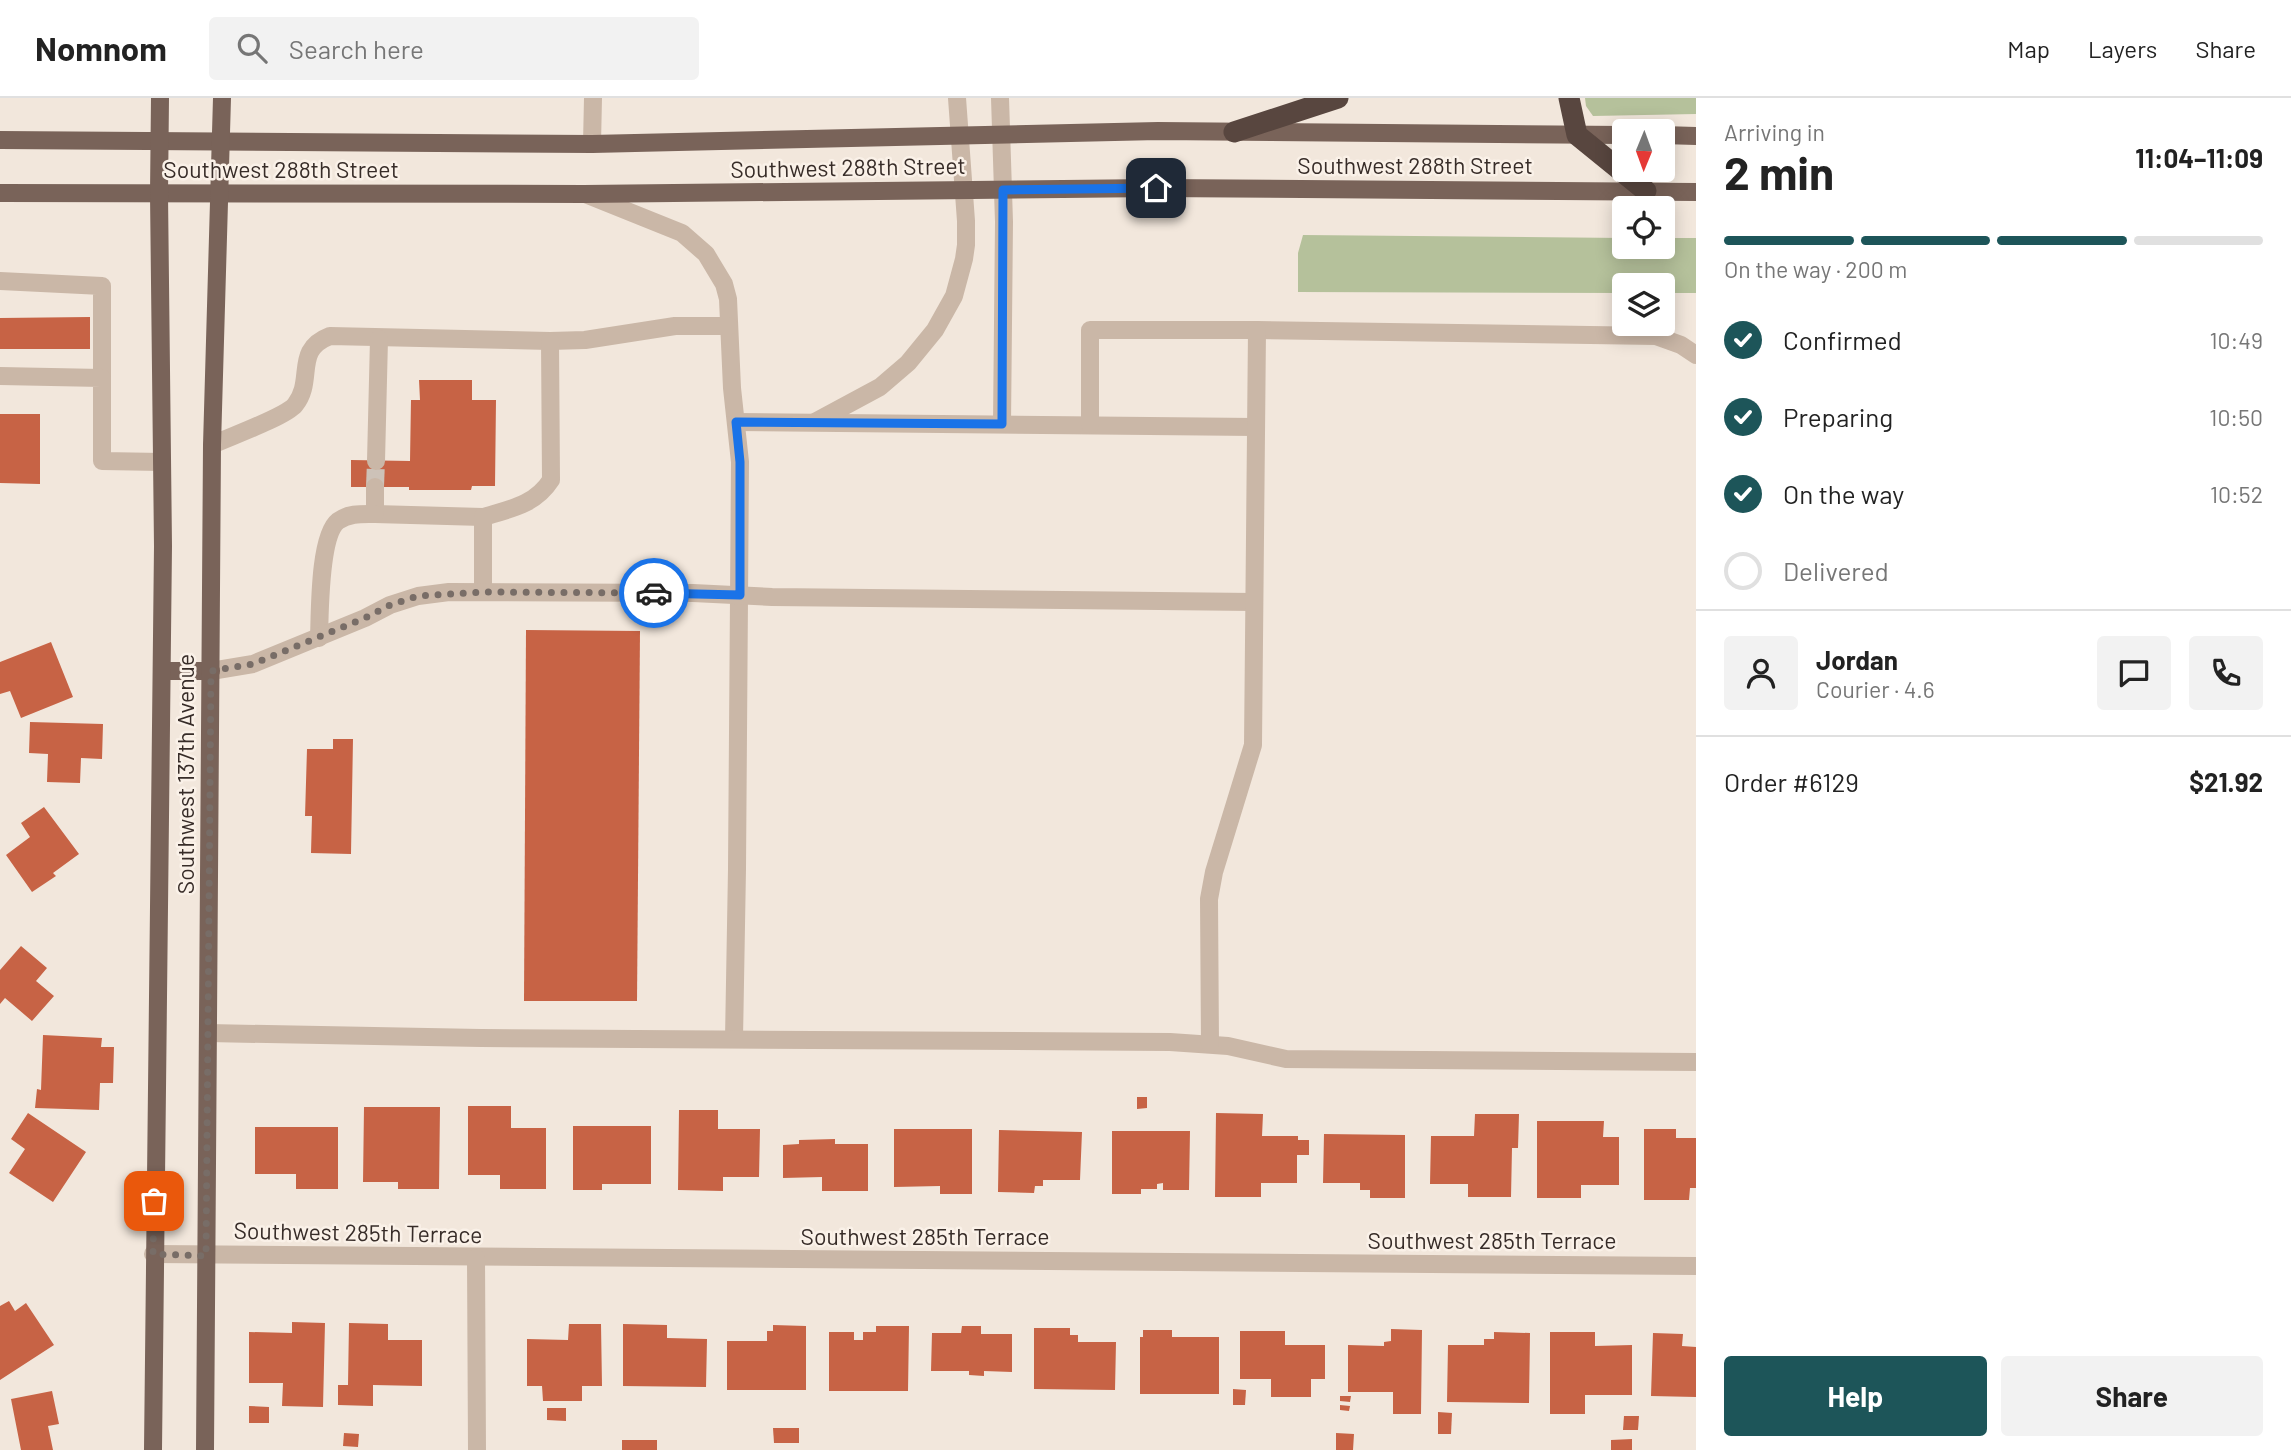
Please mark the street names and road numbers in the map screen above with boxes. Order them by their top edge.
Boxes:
street label: Southwest 288th Street [730,151,966,183]
street label: Southwest 288th Street [1297,151,1533,179]
street label: Southwest 288th Street [163,155,399,183]
street label: Southwest 137th Avenue [171,654,199,894]
street label: Southwest 285th Terrace [233,1216,483,1248]
street label: Southwest 285th Terrace [801,1222,1049,1250]
street label: Southwest 285th Terrace [1368,1226,1616,1254]

